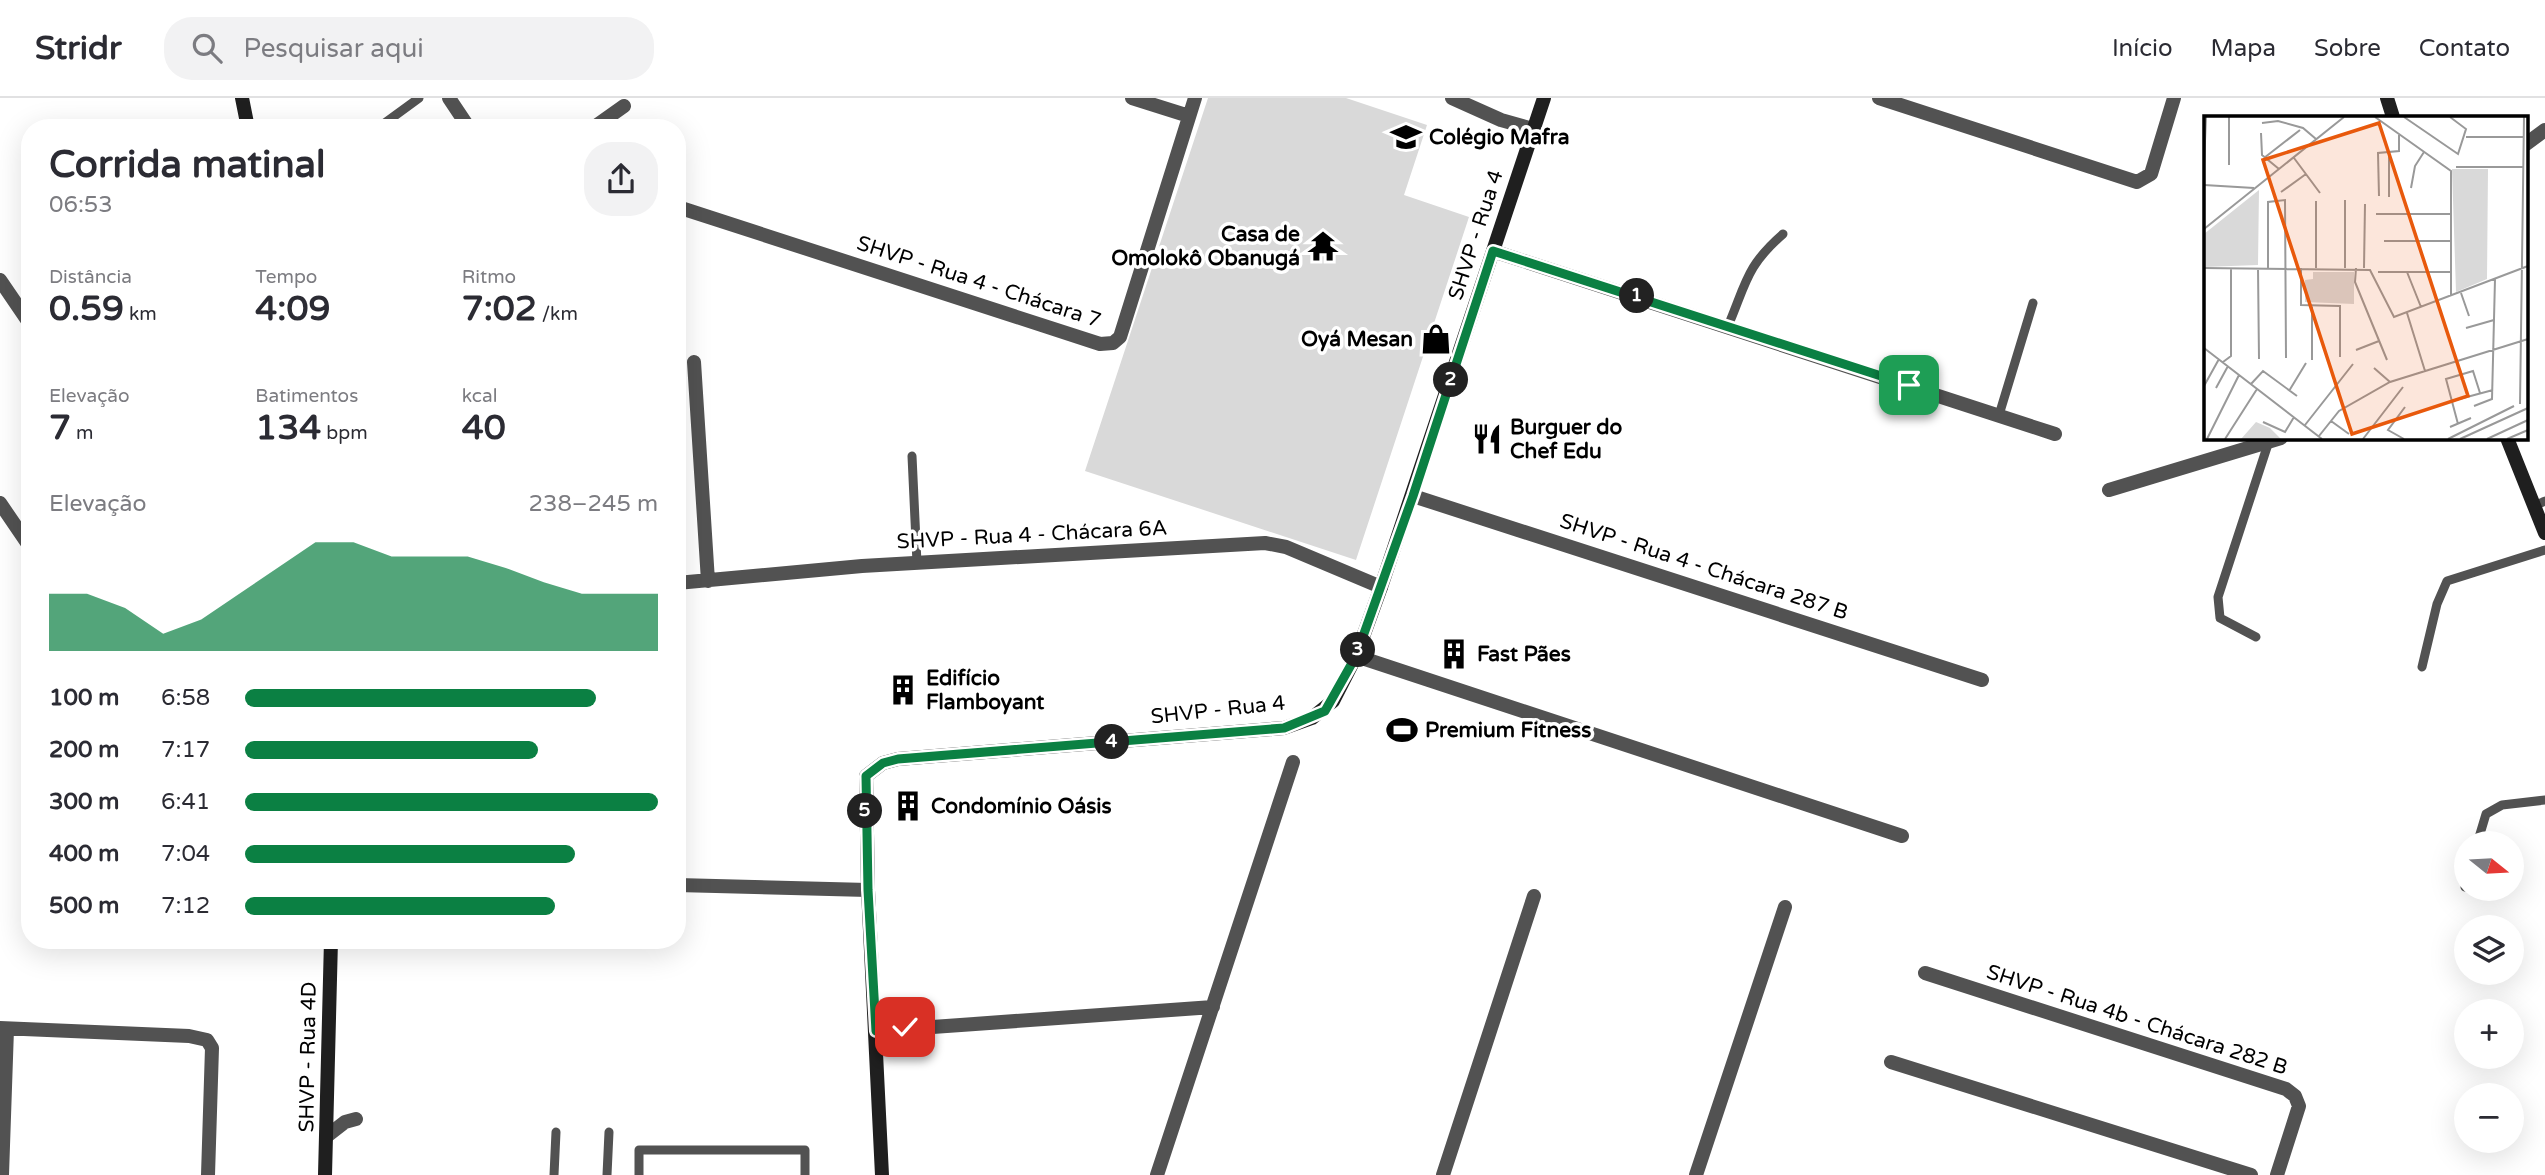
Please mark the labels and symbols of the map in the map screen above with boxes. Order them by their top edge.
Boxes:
inset map [2204,116,2528,439]
school or university icon: Colégio Mafra [1389,120,1423,154]
place label: Colégio Mafra [1429,125,1570,150]
street label: SHVP - Rua 4 [1443,167,1509,303]
place label: Casa de Omolokô Obanugá [1111,222,1300,271]
temple icon: Casa de Omolokô Obanugá [1306,229,1340,263]
street label: SHVP - Rua 4 - Chácara 7 [854,231,1104,333]
pin: 1 [1620,278,1654,314]
shop icon: Oyá Mesan [1419,322,1453,356]
place label: Oyá Mesan [1301,327,1413,352]
pin [1879,355,1939,415]
pin: 2 [1434,362,1468,398]
place label: Burguer do Chef Edu [1510,415,1623,464]
restaurant icon: Burguer do Chef Edu [1470,422,1504,456]
street label: SHVP - Rua 4 - Chácara 287 B [1557,508,1851,626]
street label: SHVP - Rua 4 - Chácara 6A [896,515,1168,555]
pin: 3 [1340,632,1376,668]
building icon: Fast Pães [1437,637,1471,671]
place label: Fast Pães [1477,642,1571,667]
place label: Edifício Flamboyant [926,666,1044,715]
building icon: Edifício Flamboyant [886,673,920,707]
street label: SHVP - Rua 4 [1149,691,1287,729]
sports icon: Premium Fitness [1385,713,1419,747]
place label: Premium Fitness [1425,718,1591,743]
pin: 4 [1094,724,1130,760]
building icon: Condomínio Oásis [891,789,925,823]
pin: 5 [848,794,882,828]
place label: Condomínio Oásis [931,794,1112,819]
north arrow [2454,831,2524,901]
street label: SHVP - Rua 4b - Chácara 282 B [1983,959,2291,1081]
street label: SHVP - Rua 4D [294,981,322,1133]
pin [875,997,935,1057]

